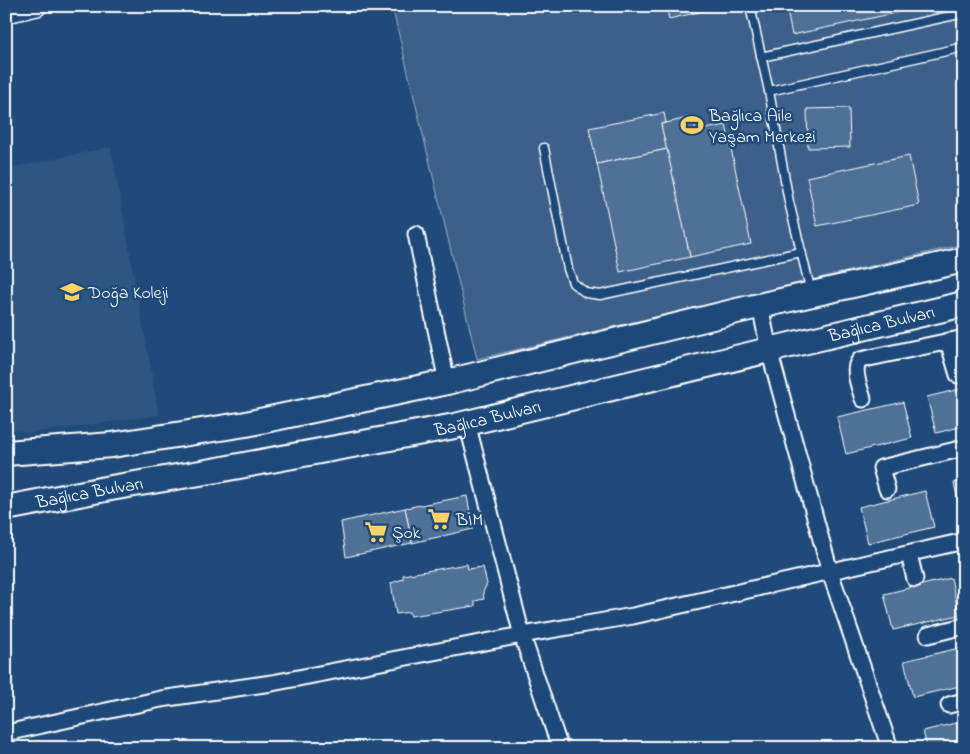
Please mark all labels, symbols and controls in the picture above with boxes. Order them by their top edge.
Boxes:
place label: Bağlıca Aile Yaşam Merkezi [708,104,816,151]
sports icon: Bağlıca Aile Yaşam Merkezi [679,112,705,138]
school or university icon: Doğa Koleji [59,279,85,305]
place label: Doğa Koleji [87,281,168,308]
street label: Bağlıca Bulvarı [825,300,938,351]
street label: Bağlıca Bulvarı [432,395,544,445]
street label: Bağlıca Bulvarı [33,472,145,517]
supermarket icon: BİM [426,506,452,532]
place label: BİM [455,508,483,534]
supermarket icon: Şok [363,519,389,545]
place label: Şok [392,521,420,547]

